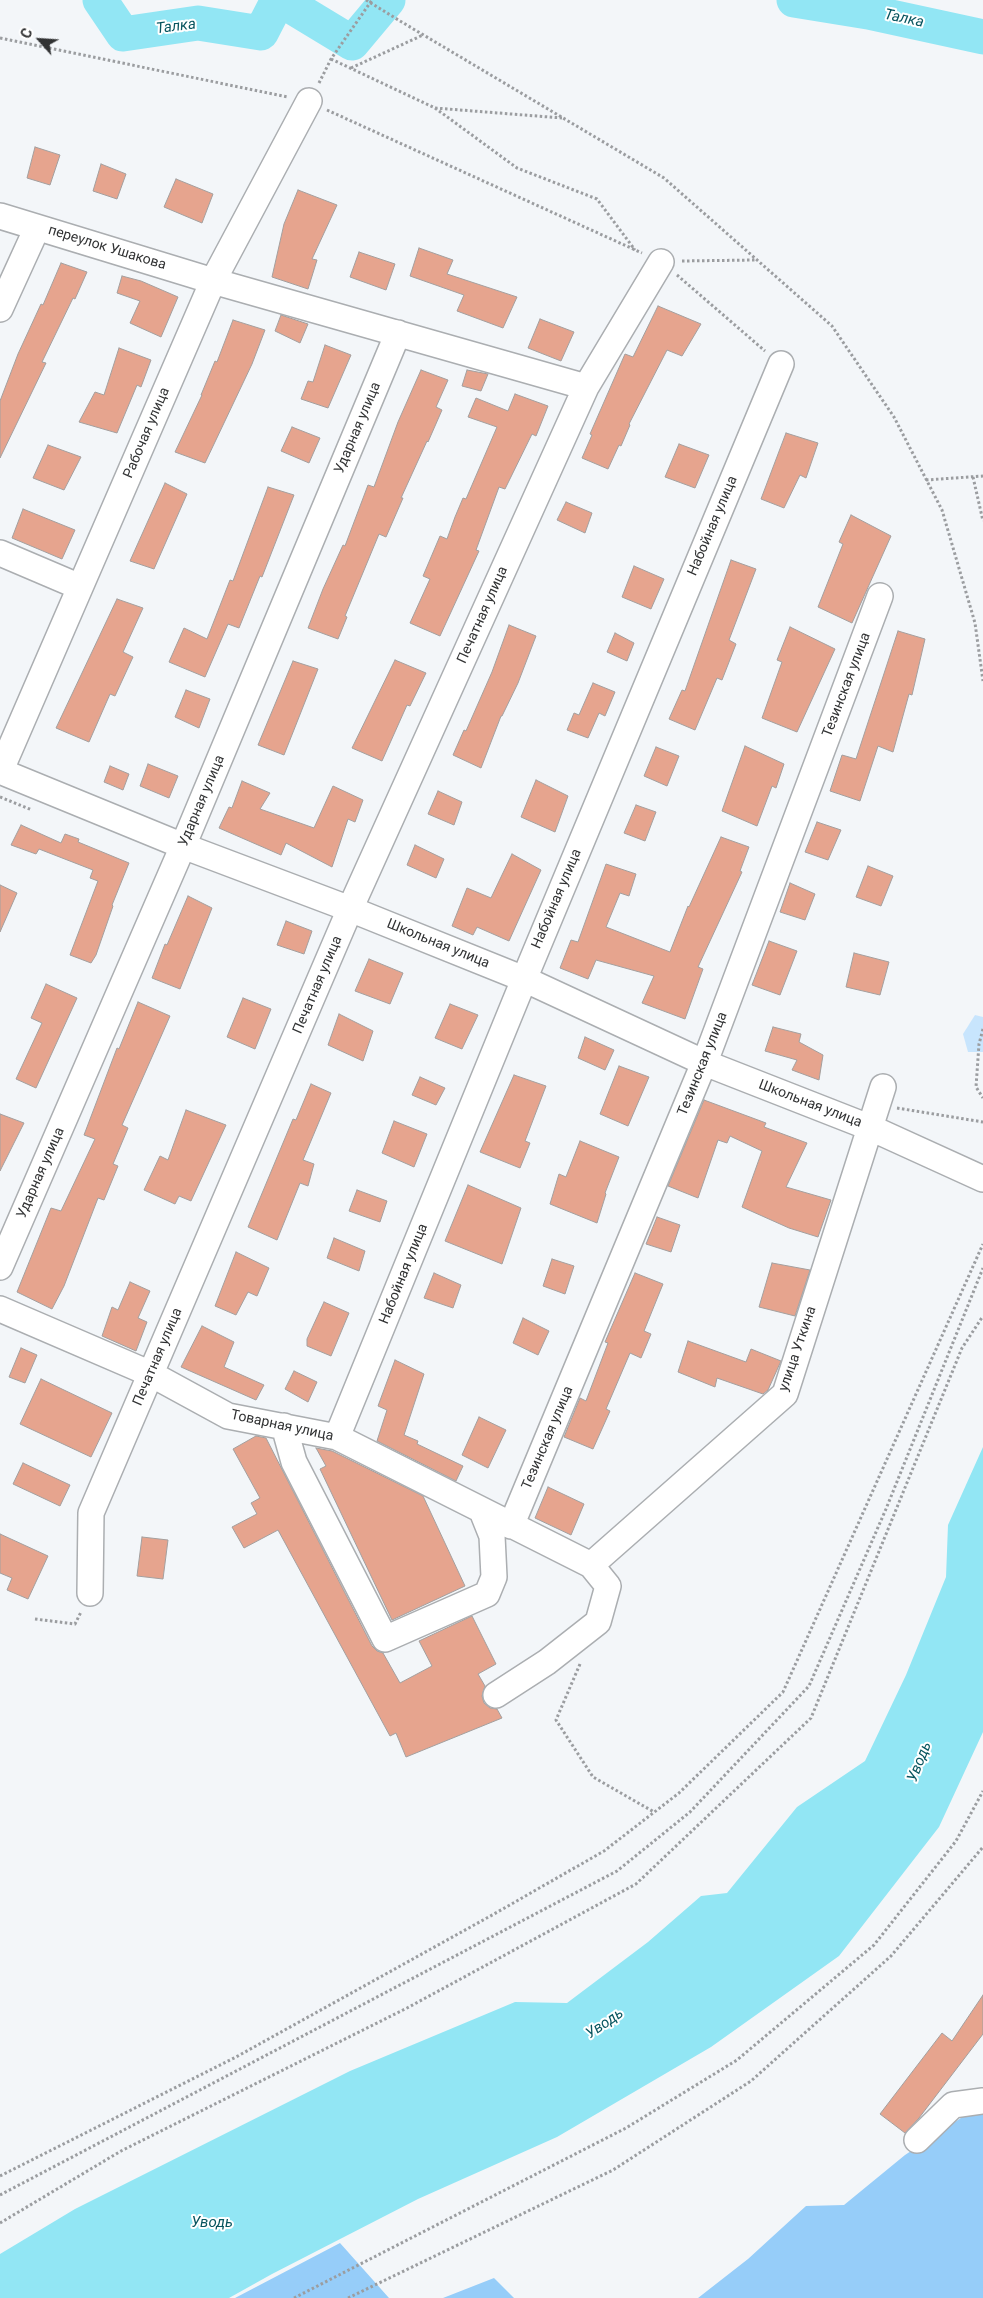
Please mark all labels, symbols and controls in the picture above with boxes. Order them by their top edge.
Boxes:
water label: Талка [883,6,925,32]
north arrow [15,15,65,65]
water label: Талка [155,16,197,38]
text: С [17,26,36,41]
street label: переулок Ушакова [46,222,168,274]
street label: Ударная улица [331,380,385,476]
street label: Рабочая улица [120,385,174,481]
street label: Набойная улица [684,474,742,578]
street label: Печатная улица [454,564,512,666]
street label: Тезинская улица [819,630,875,740]
street label: Ударная улица [175,753,229,849]
street label: Набойная улица [528,847,586,951]
street label: Школьная улица [384,916,492,972]
street label: Печатная улица [290,934,346,1036]
street label: Тезинская улица [675,1010,731,1118]
street label: Школьная улица [756,1077,864,1131]
street label: Ударная улица [14,1125,68,1221]
street label: Набойная улица [376,1221,432,1327]
street label: улица Уткина [776,1304,820,1394]
street label: Печатная улица [130,1306,186,1408]
street label: Тезинская улица [519,1384,577,1492]
street label: Товарная улица [229,1407,335,1445]
water label: Уводь [904,1739,936,1785]
water label: Уводь [583,2005,627,2043]
water label: Уводь [191,2214,233,2232]

